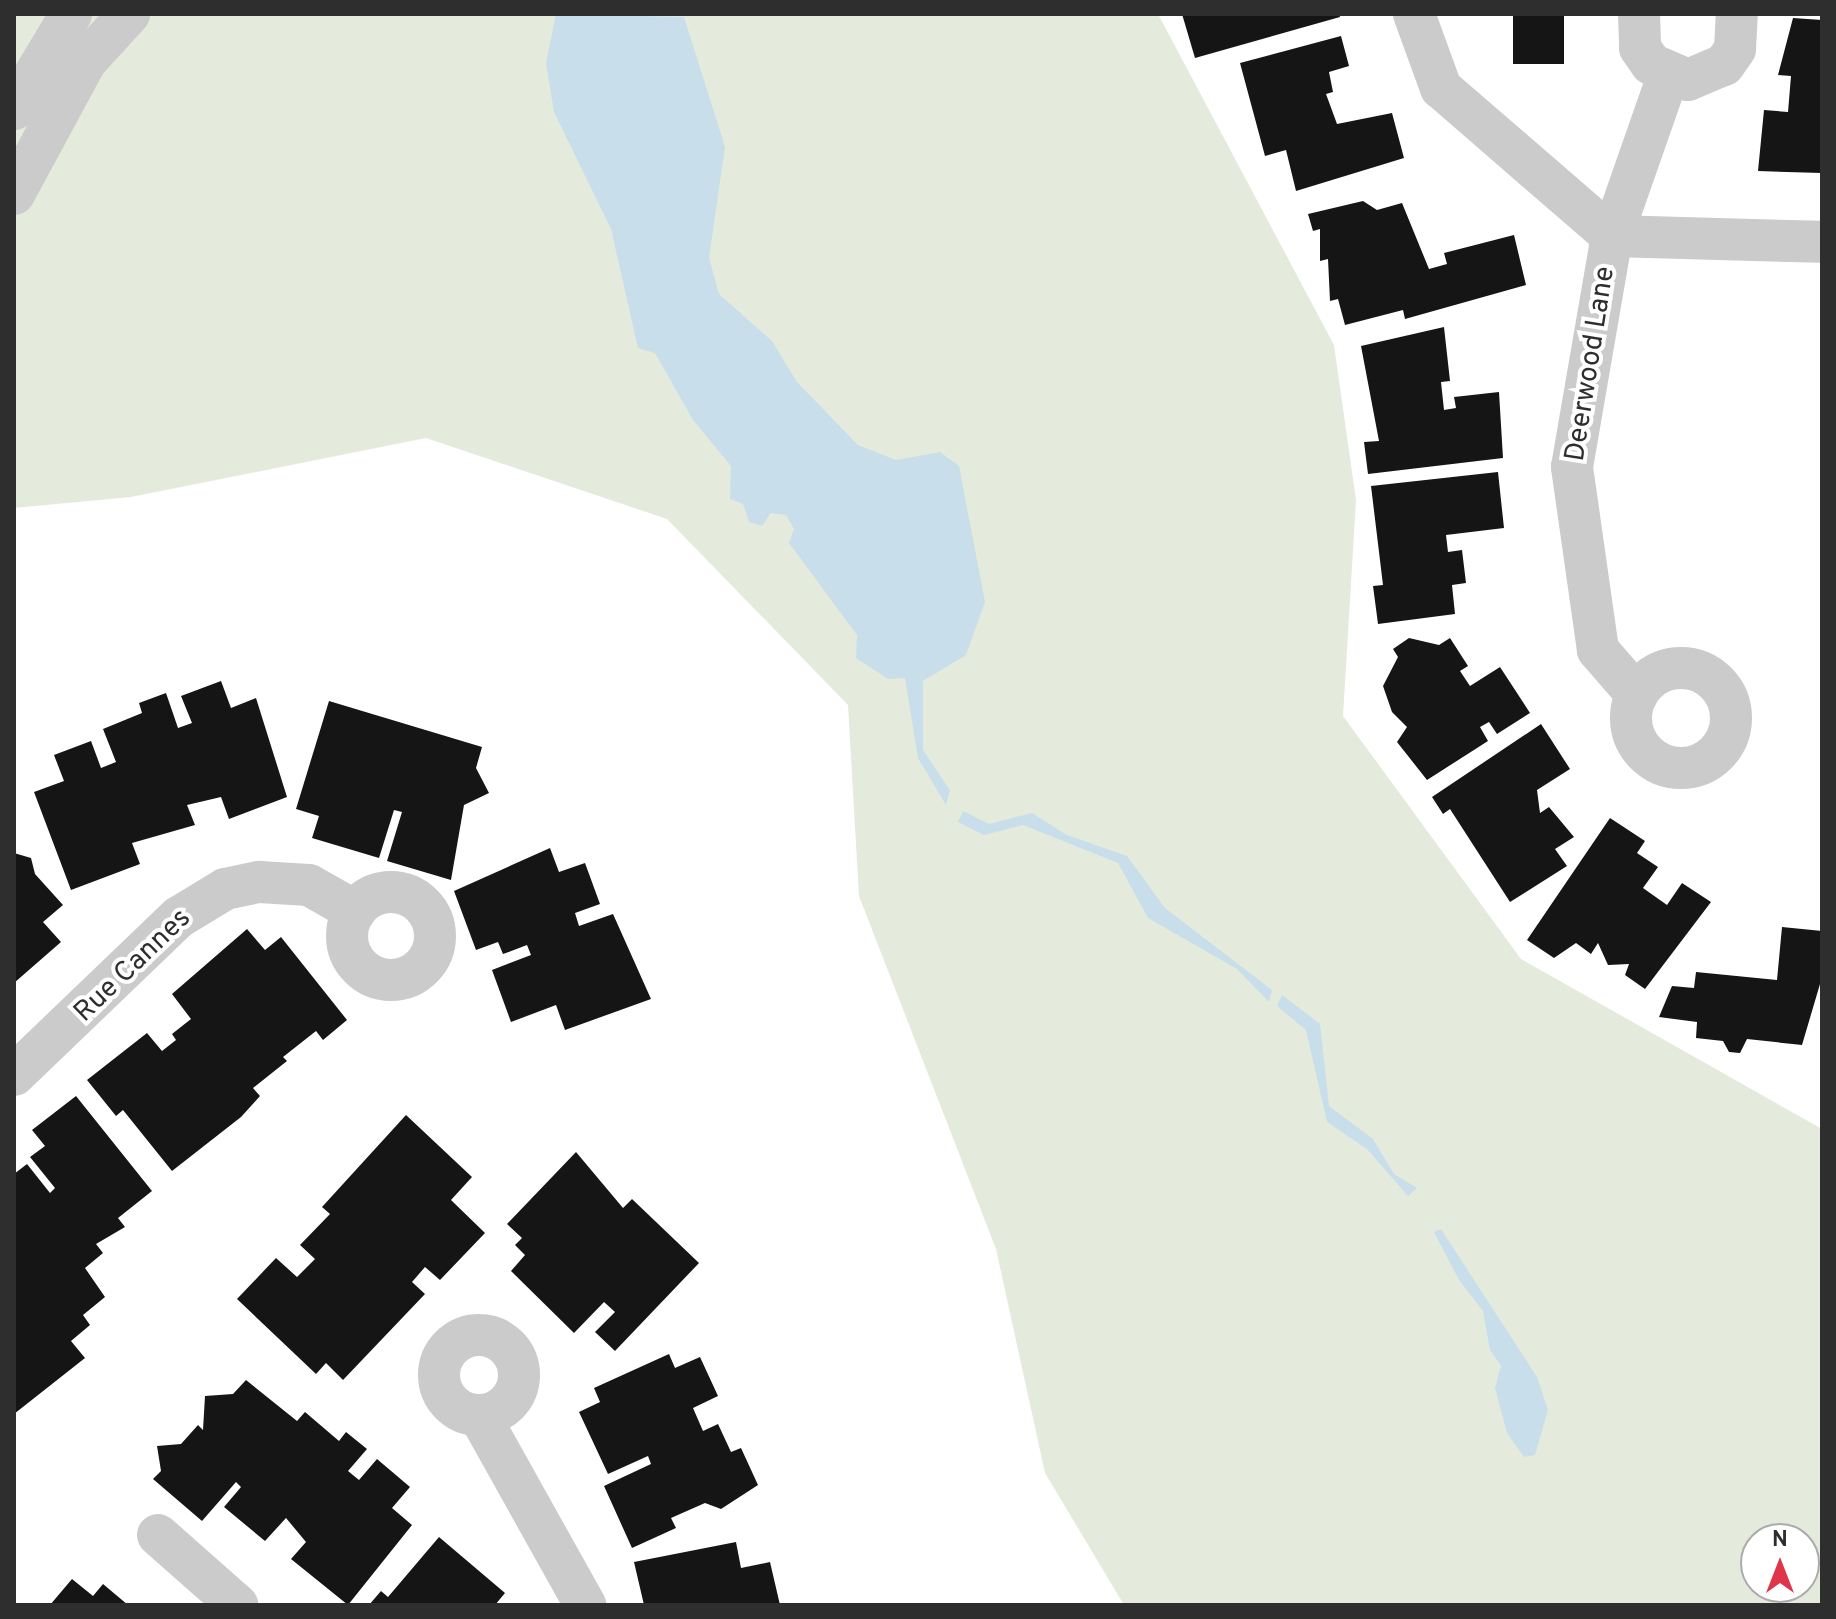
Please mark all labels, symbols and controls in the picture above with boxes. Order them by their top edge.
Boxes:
street label: Deerwood Lane [1559,264,1623,464]
street label: Rue Cannes [68,902,198,1030]
north arrow [1740,1523,1820,1603]
text: N [1772,1527,1788,1554]

